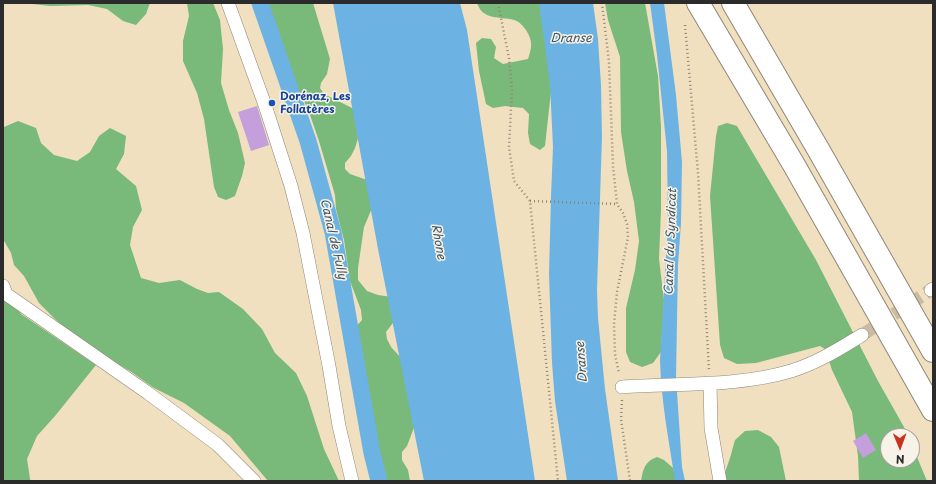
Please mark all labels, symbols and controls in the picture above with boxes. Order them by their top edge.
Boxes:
water label: Dranse [551,32,591,46]
place label: Dorénaz, Les Follatères [280,90,350,116]
marker: Dorénaz, Les Follatères [267,98,277,108]
water label: Canal du Syndicat [662,189,680,295]
water label: Canal de Fully [317,197,349,281]
water label: Rhone [428,223,448,261]
water label: Dranse [573,341,591,383]
north arrow [880,428,920,468]
text: N [896,451,905,468]

